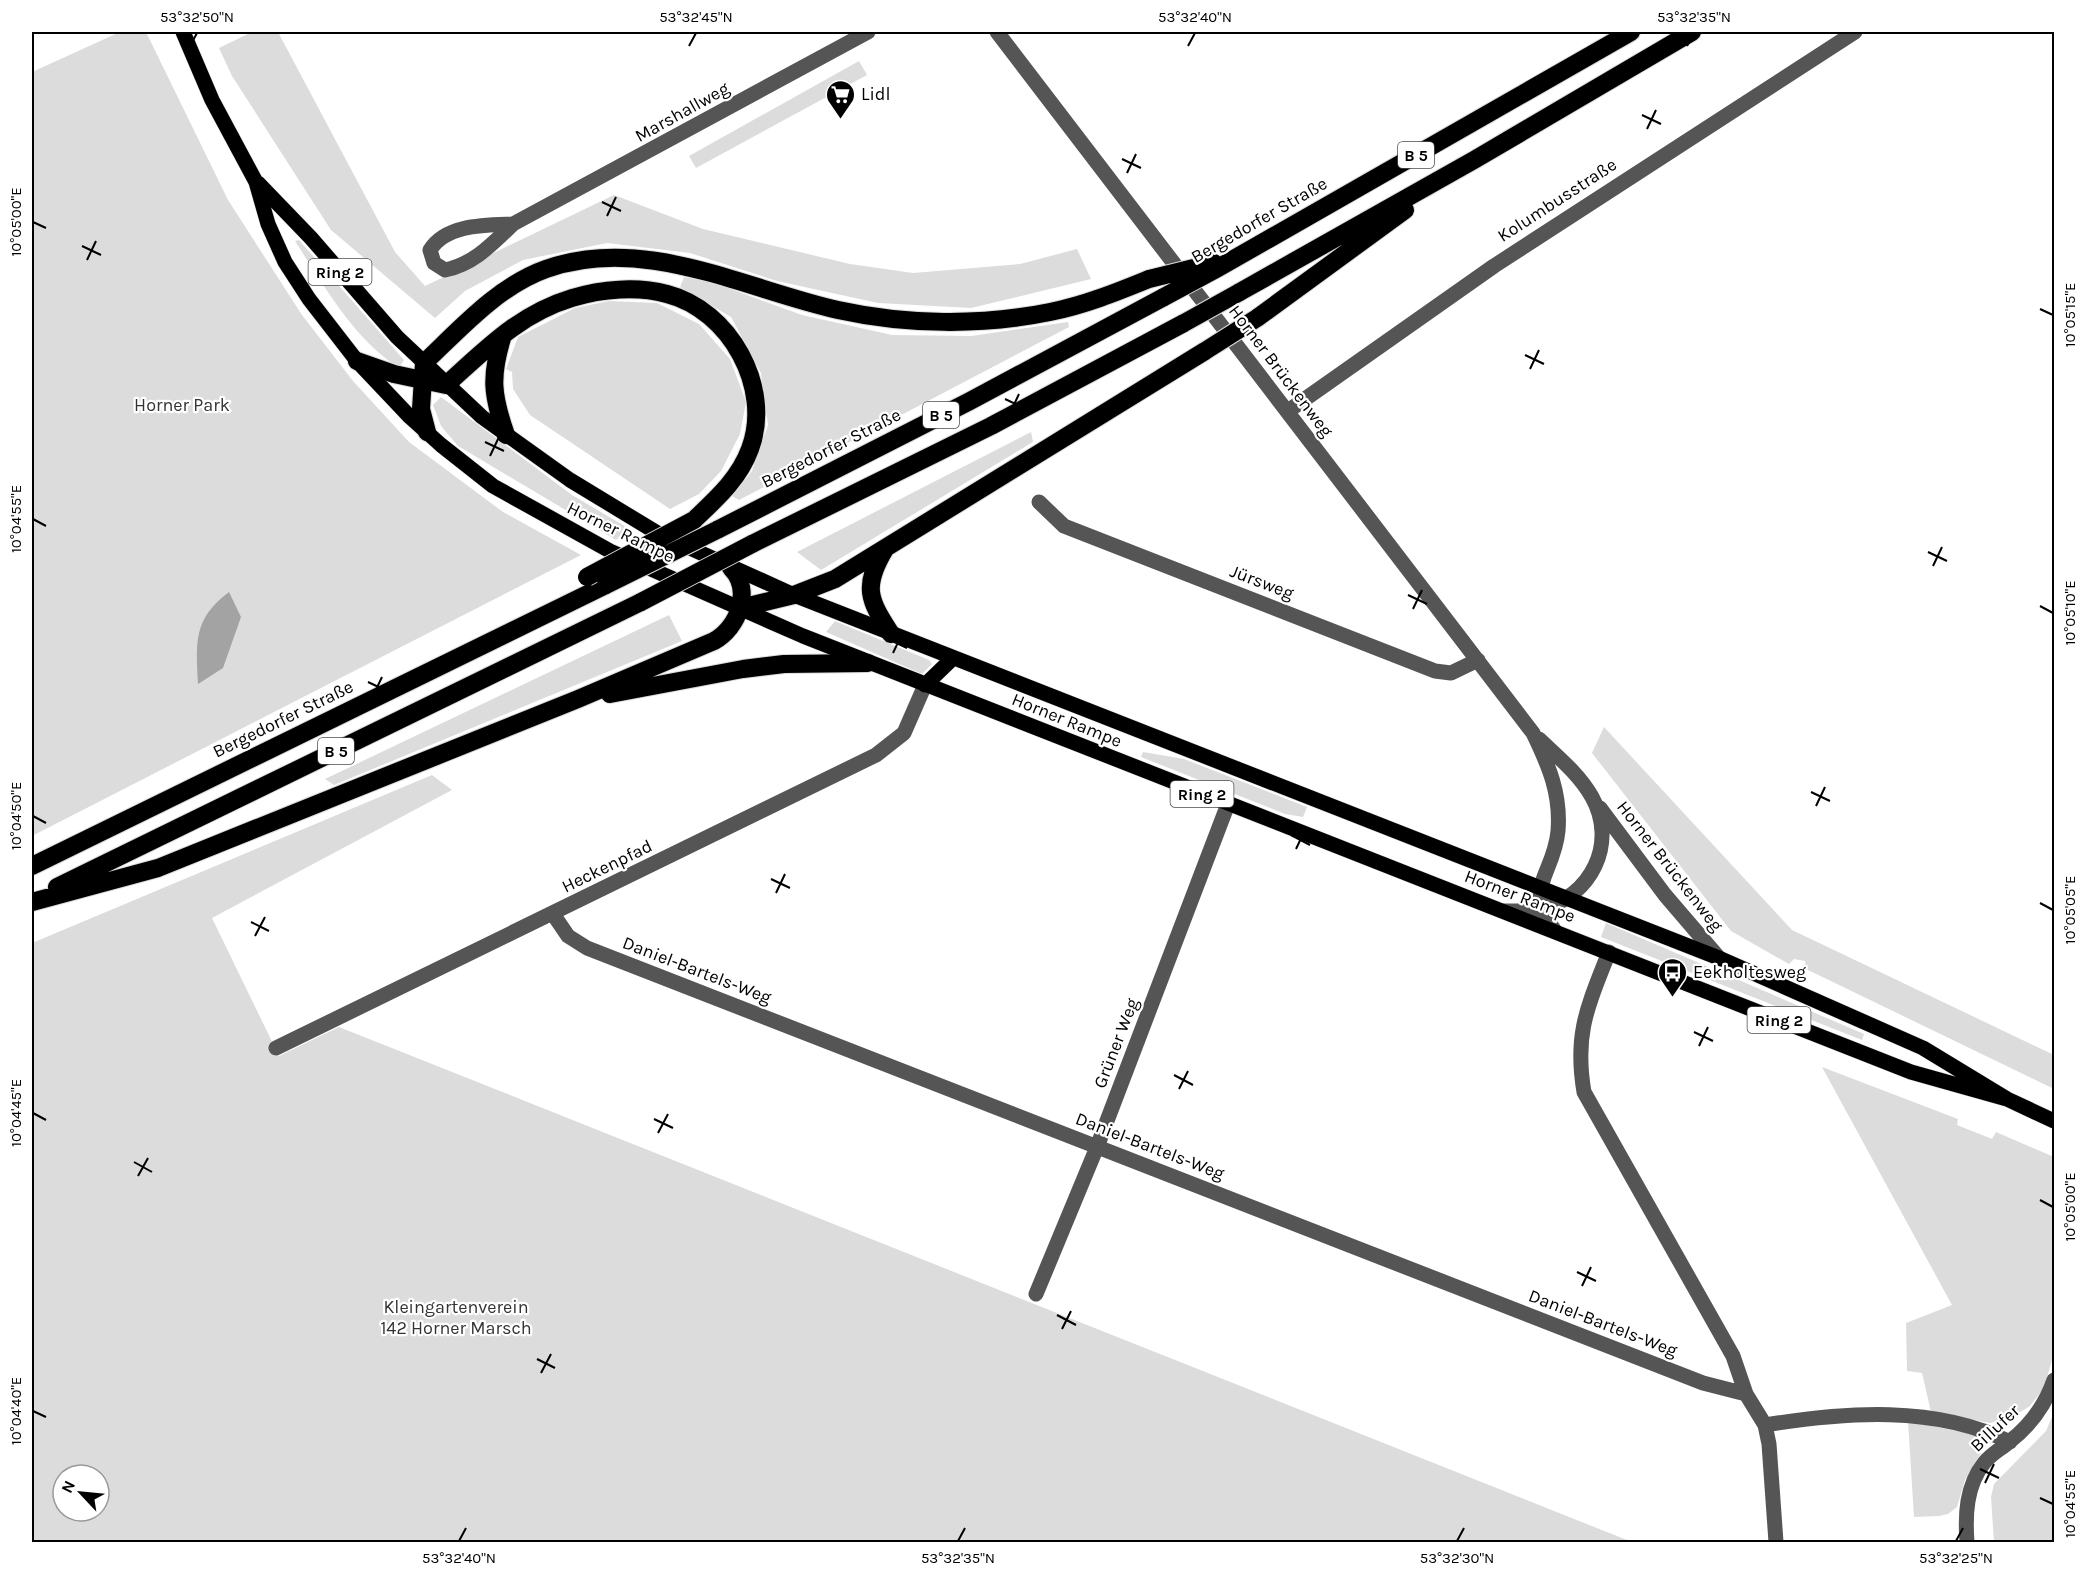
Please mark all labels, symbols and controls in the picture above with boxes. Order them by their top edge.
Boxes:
text: 53°32'50"N [160,8,234,26]
text: 53°32'45"N [659,8,733,26]
text: 53°32'40"N [1158,8,1232,26]
text: 53°32'35"N [1657,8,1731,26]
street label: Marshallweg [631,77,733,147]
supermarket icon: Lidl [824,78,856,120]
place label: Lidl [861,83,890,105]
road number: B 5 [1398,142,1434,168]
street label: Kolumbusstraße [1493,153,1621,247]
street label: Bergedorfer Straße [1187,172,1331,268]
text: 10°05'00"E [7,187,25,257]
road number: Ring 2 [308,259,372,285]
text: 10°05'15"E [2061,283,2079,347]
street label: Horner Brückenweg [1224,301,1338,441]
park label: Horner Park [134,394,230,416]
road number: B 5 [923,402,959,428]
street label: Bergedorfer Straße [758,403,904,493]
text: 10°04'55"E [7,485,25,553]
street label: Horner Rampe [564,497,678,567]
street label: Jürsweg [1227,560,1297,604]
text: 10°05'10"E [2061,580,2079,646]
street label: Bergedorfer Straße [209,675,357,763]
street label: Horner Rampe [1009,688,1125,752]
road number: B 5 [318,738,354,764]
road number: Ring 2 [1170,781,1234,807]
text: 10°04'50"E [7,782,25,850]
street label: Horner Brückenweg [1612,796,1728,936]
street label: Heckenpfad [558,835,656,897]
street label: Horner Rampe [1462,865,1578,927]
text: 10°05'05"E [2061,876,2079,944]
street label: Daniel-Bartels-Weg [619,931,775,1009]
bus stop icon: Eekholtesweg [1656,956,1688,998]
place label: Eekholtesweg [1693,961,1806,983]
street label: Grüner Weg [1089,995,1143,1091]
road number: Ring 2 [1748,1007,1810,1033]
text: 10°04'45"E [7,1079,25,1147]
street label: Daniel-Bartels-Weg [1072,1107,1228,1185]
text: 10°05'00"E [2061,1172,2079,1242]
street label: Daniel-Bartels-Weg [1525,1284,1681,1362]
park label: Kleingartenverein 142 Horner Marsch [380,1296,532,1339]
text: 10°04'40"E [7,1377,25,1445]
street label: Billufer [1966,1399,2025,1456]
north arrow [51,1463,111,1523]
text: 10°04'55"E [2061,1470,2079,1538]
text: N [57,1477,79,1496]
text: 53°32'40"N [422,1549,496,1567]
text: 53°32'35"N [921,1549,995,1567]
text: 53°32'30"N [1420,1549,1494,1567]
text: 53°32'25"N [1919,1549,1993,1567]

